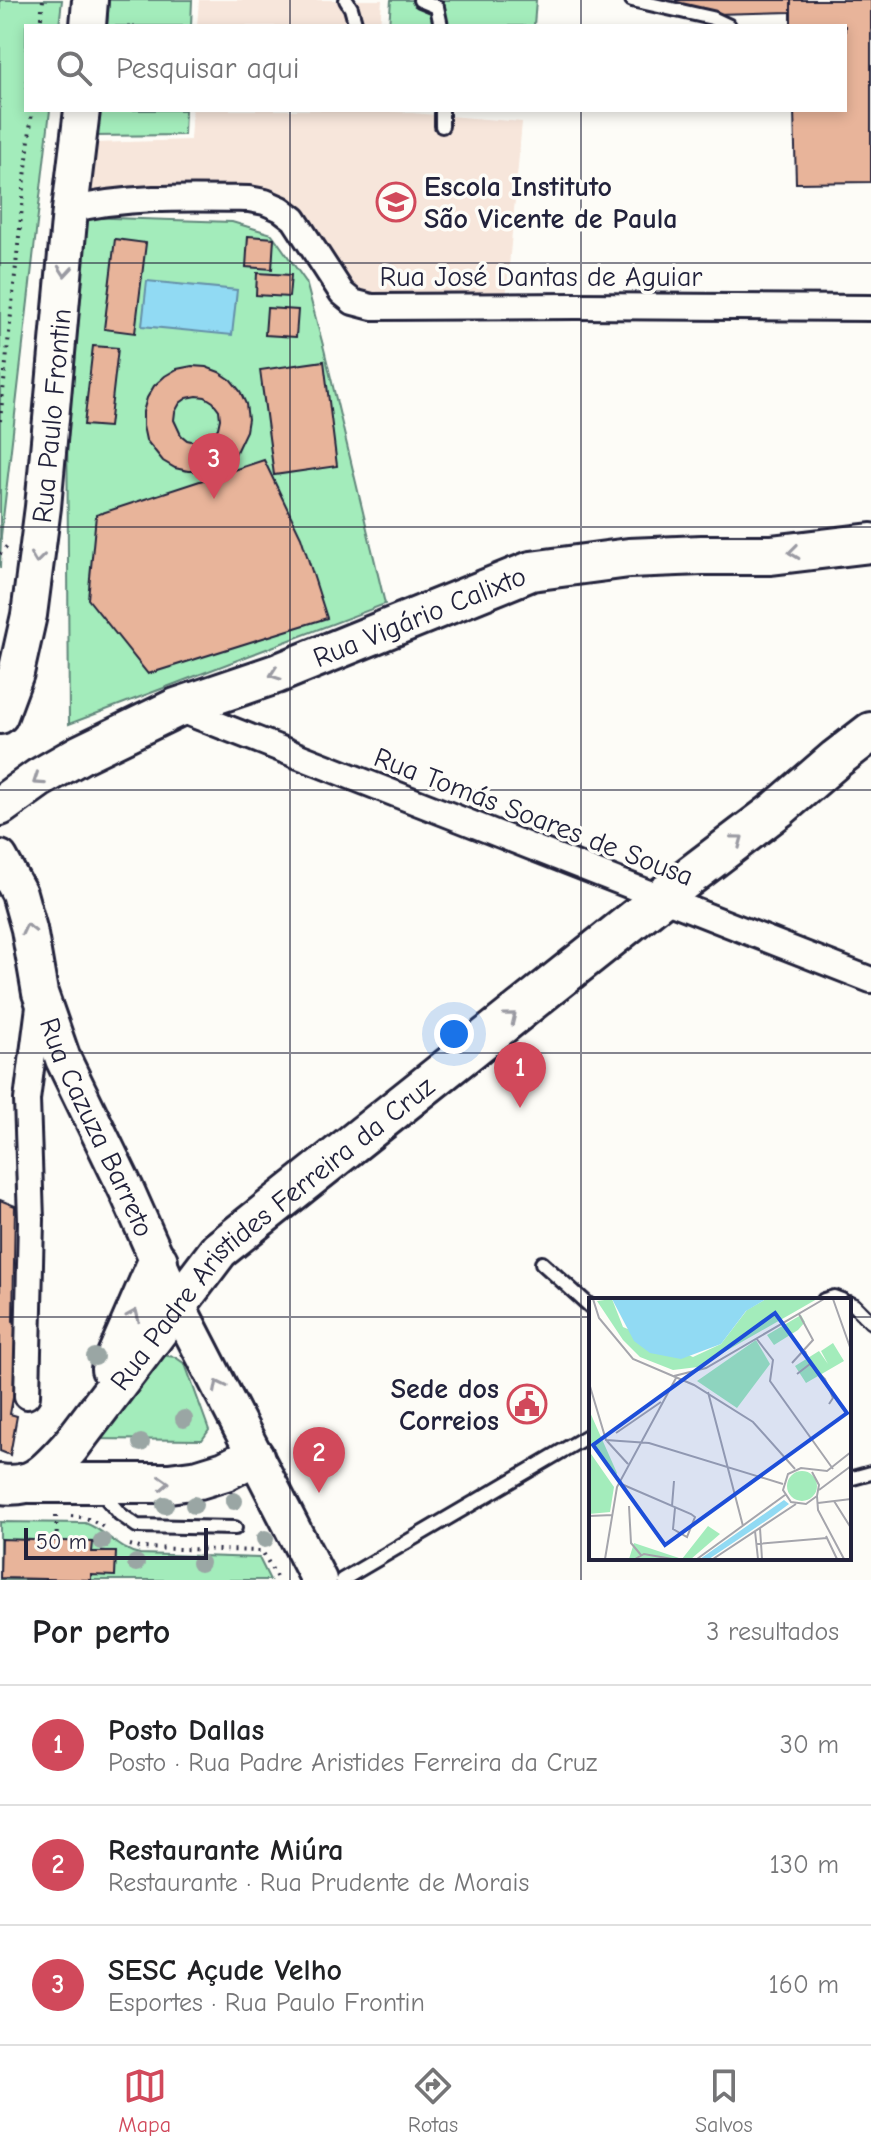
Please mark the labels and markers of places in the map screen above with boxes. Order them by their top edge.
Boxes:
place label: Escola Instituto São Vicente de Paula [424,171,678,235]
school or university icon: Escola Instituto São Vicente de Paula [375,181,417,223]
pin: 3 [188,433,240,499]
pin: 1 [494,1042,546,1108]
place label: Sede dos Correios [391,1373,499,1437]
public building icon: Sede dos Correios [506,1383,548,1425]
pin: 2 [293,1427,345,1493]

